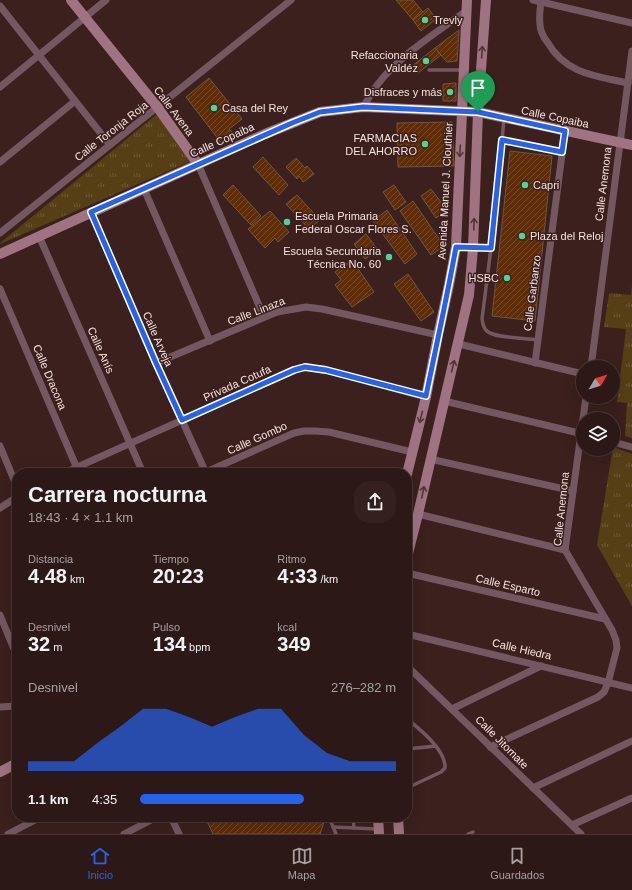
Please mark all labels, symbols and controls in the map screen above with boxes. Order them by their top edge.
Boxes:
place label: Trevly [433,14,463,26]
marker: Trevly [420,15,430,25]
one-way arrow [479,46,486,59]
place label: Refaccionaria Valdéz [351,49,419,74]
marker: Refaccionaria Valdéz [421,56,431,66]
pin [461,71,495,112]
icon: arrive [467,77,489,99]
street label: Calle Avena [152,84,197,139]
place label: Disfraces y más [364,86,442,98]
marker: Disfraces y más [445,87,455,97]
street label: Calle Toronja Roja [72,98,151,163]
place label: Casa del Rey [222,102,289,114]
marker: Casa del Rey [209,103,219,113]
street label: Calle Copaiba [520,104,591,130]
street label: Calle Copaiba [188,120,257,160]
street label: Avenida Manuel J. Clouthier [435,122,455,260]
place label: FARMACIAS DEL AHORRO [345,132,417,157]
marker: FARMACIAS DEL AHORRO [420,139,430,149]
one-way arrow [456,144,464,157]
street label: Calle Anemona [592,145,614,222]
place label: Capri [533,179,559,191]
marker: Capri [520,180,530,190]
place label: Escuela Primaria Federal Oscar Flores S. [295,210,412,235]
marker: Escuela Primaria Federal Oscar Flores S. [282,217,292,227]
one-way arrow [470,218,478,231]
place label: Plaza del Reloj [530,230,603,242]
marker: Plaza del Reloj [517,231,527,241]
place label: Escuela Secundaria Técnica No. 60 [283,245,382,270]
marker: Escuela Secundaria Técnica No. 60 [384,252,394,262]
street label: Calle Garbanzo [521,254,543,332]
place label: HSBC [468,272,499,284]
marker: HSBC [502,273,512,283]
street label: Calle Linaza [226,294,287,327]
street label: Calle Arveja [141,310,176,369]
street label: Calle Anís [85,325,117,376]
street label: Calle Dracona [31,343,69,412]
one-way arrow [450,359,458,372]
north arrow [576,360,620,404]
map controls [576,360,620,456]
street label: Privada Cotufa [201,362,273,403]
one-way arrow [417,410,424,423]
button: layers [576,412,620,456]
street label: Calle Gombo [225,419,289,457]
street label: Calle Anemona [551,470,571,547]
button: share [354,481,396,523]
text: Carrera nocturna [28,482,207,507]
one-way arrow [420,486,428,499]
text: 18:43 · 4 × 1.1 km [28,510,133,525]
text: Distancia [28,553,73,565]
text: Tiempo [153,553,189,565]
text: Ritmo [277,553,306,565]
text: 4.48 [28,565,67,587]
text: 20:23 [153,565,204,587]
text: 4:33 [277,565,317,587]
street label: Calle Esparto [474,572,542,598]
text: km [67,573,85,585]
text: /km [317,573,338,585]
text: Desnivel [28,621,70,633]
text: Pulso [153,621,180,633]
text: kcal [277,621,297,633]
text: 32 [28,633,50,655]
text: 134 [153,633,186,655]
text: 349 [277,633,311,655]
street label: Calle Hiedra [491,636,554,662]
text: m [50,641,62,653]
text: bpm [186,641,211,653]
text: Desnivel [28,680,78,695]
text: 276–282 m [331,680,396,695]
street label: Calle Jitomate [473,713,531,771]
text: 1.1 km [28,792,68,807]
text: 4:35 [92,792,117,807]
tab: Inicio [87,845,113,881]
tab: Mapa [288,845,315,881]
tab: Guardados [490,845,545,881]

